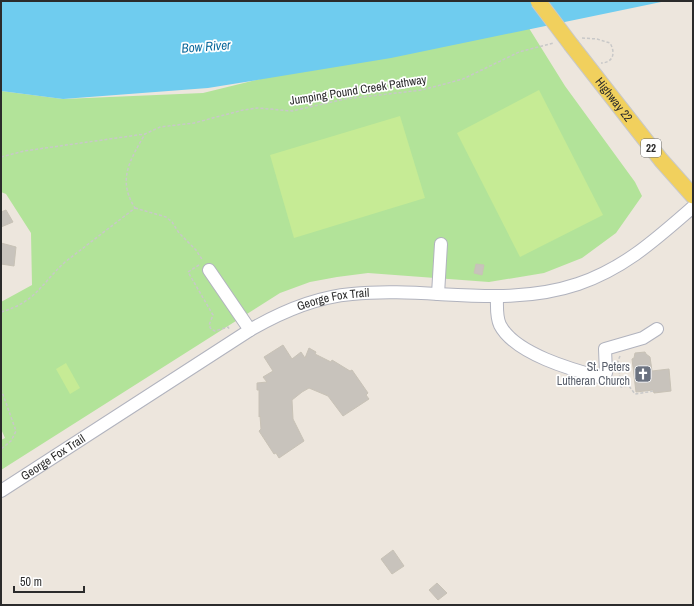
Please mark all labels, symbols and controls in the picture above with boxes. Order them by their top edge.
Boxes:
water label: Bow River [181,36,232,57]
street label: Jumping Pound Creek Pathway [288,71,428,109]
street label: Highway 22 [592,74,636,125]
road number: 22 [641,139,661,157]
street label: George Fox Trail [295,285,370,315]
place label: St. Peters Lutheran Church [557,359,630,389]
church icon: St. Peters Lutheran Church [633,364,653,384]
street label: George Fox Trail [18,431,88,484]
scale bar [14,568,84,594]
text: 50 m [20,574,42,590]

